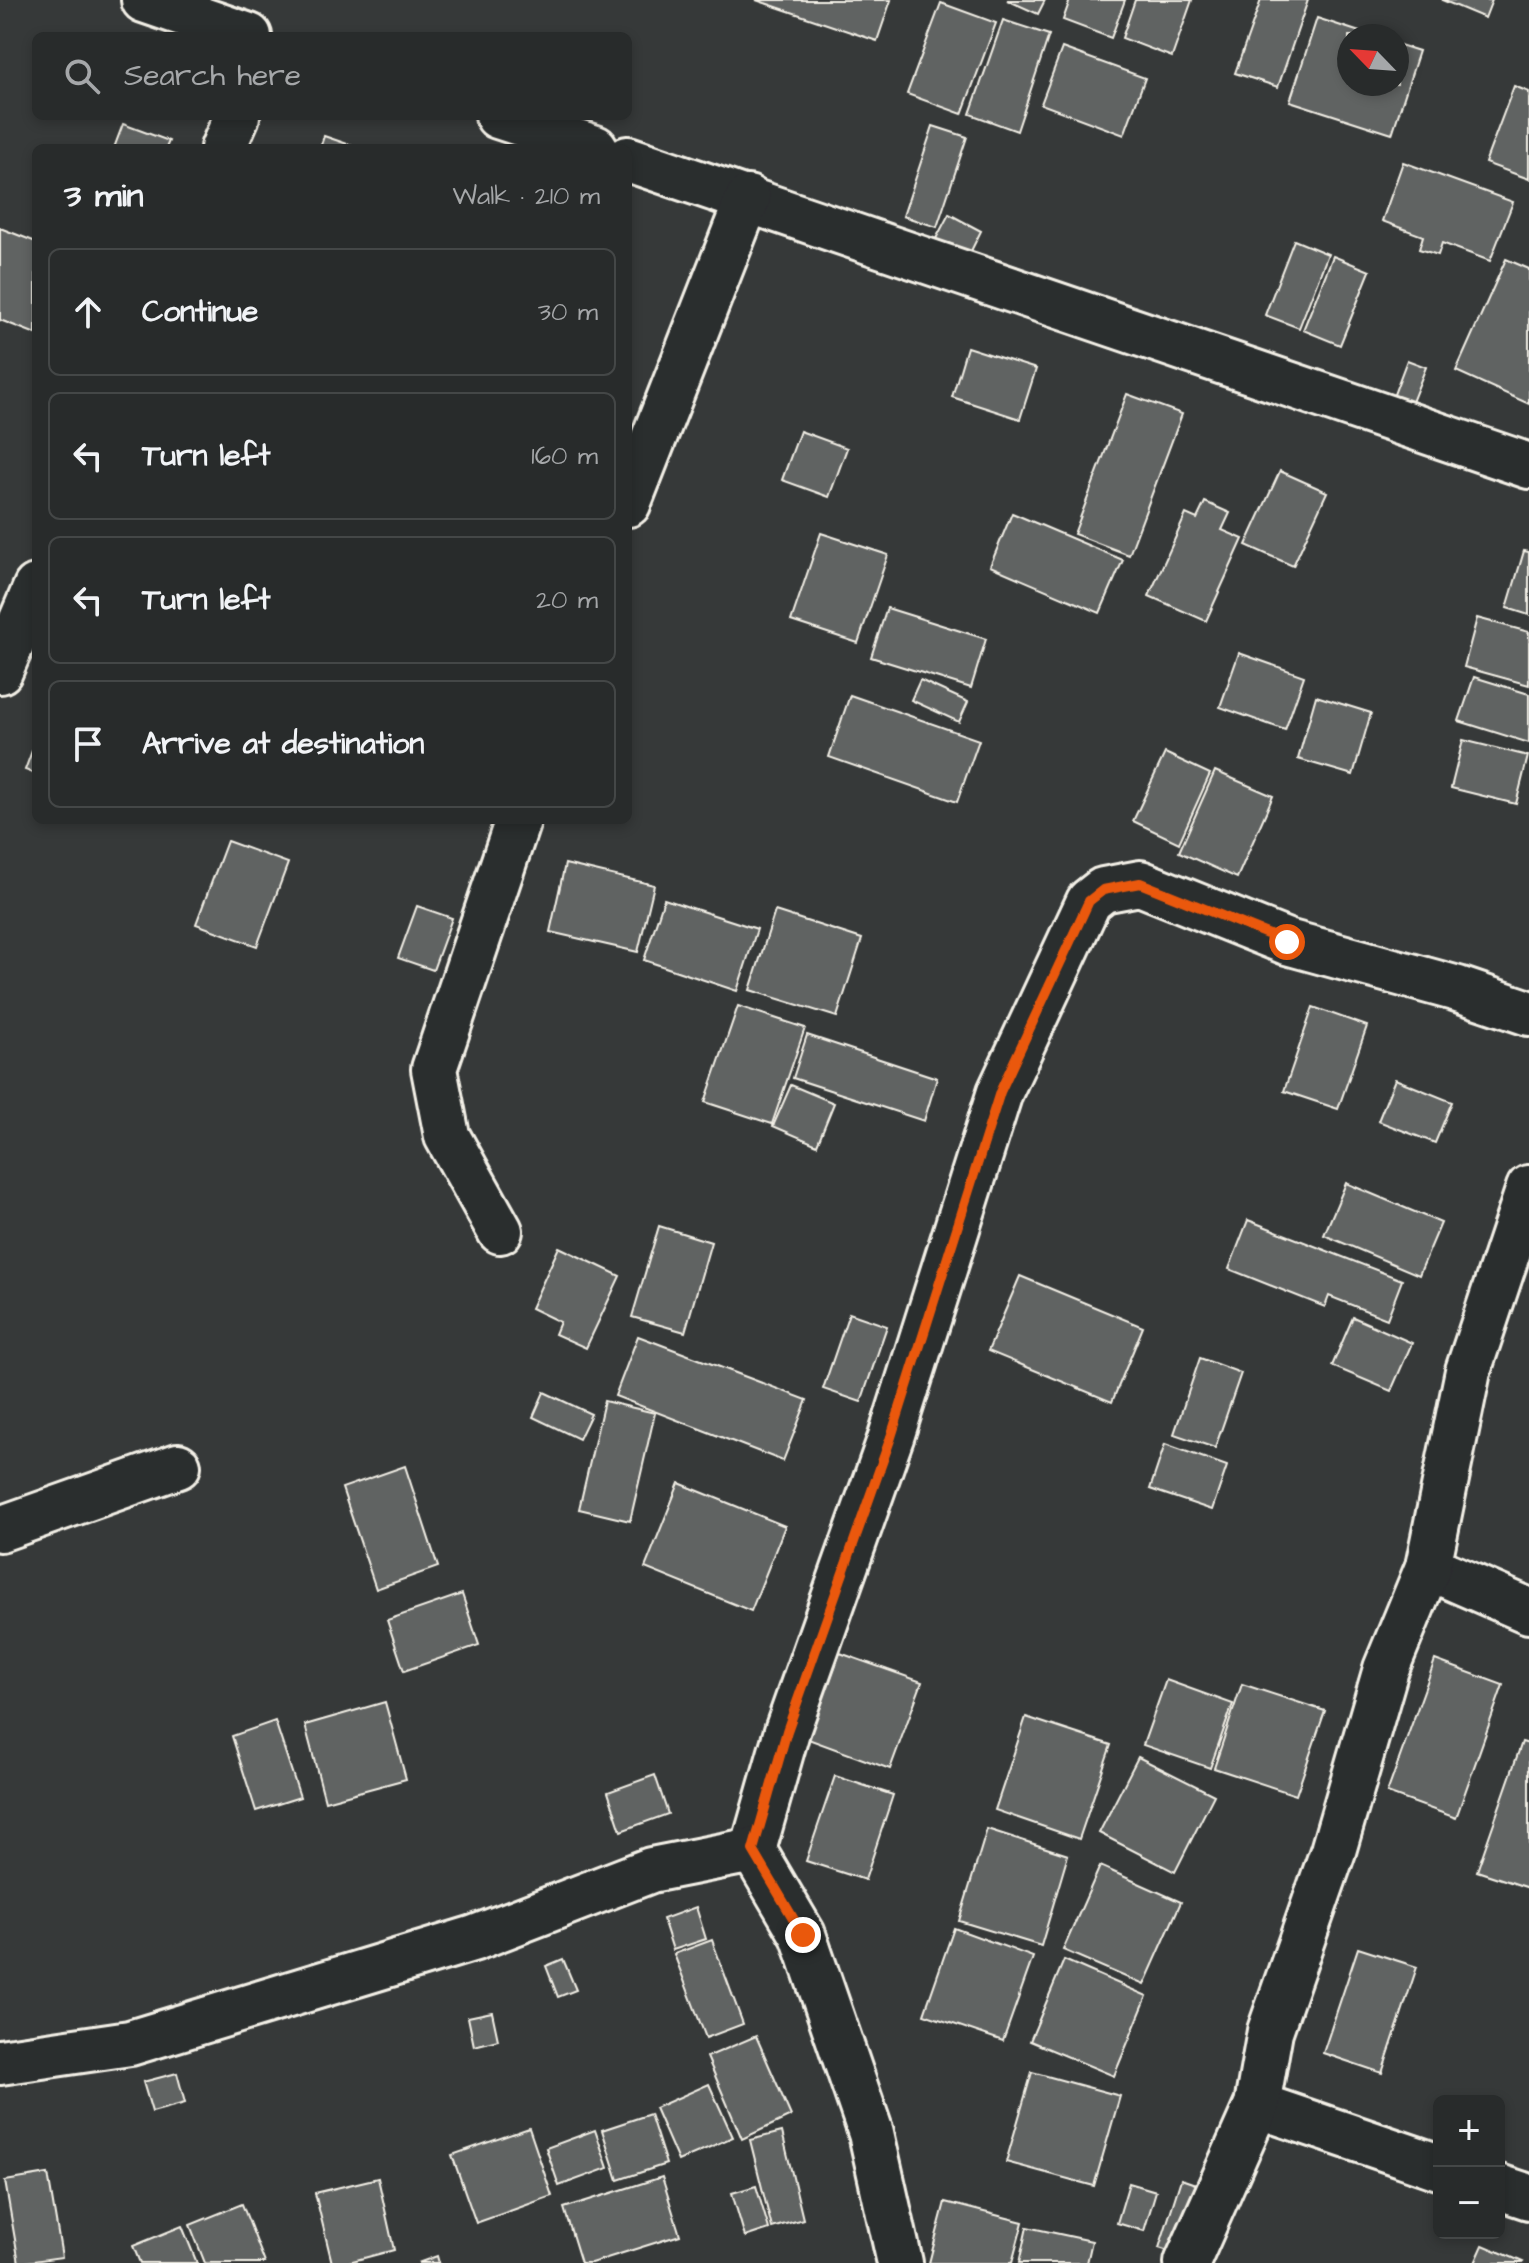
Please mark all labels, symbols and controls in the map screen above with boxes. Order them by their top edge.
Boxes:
north arrow [1337,24,1409,96]
search box [32,32,632,120]
icon: search [60,54,104,98]
text: Search here [124,55,301,97]
text: 3 min [64,172,144,220]
text: Walk · 210 m [453,178,600,214]
icon: ahead [66,290,110,334]
text: Continue [142,291,258,333]
text: 30 m [538,294,598,330]
icon: left [66,434,110,478]
text: Turn left [142,435,270,477]
text: 160 m [531,438,598,474]
icon: left [66,578,110,622]
text: Turn left [142,579,270,621]
text: 20 m [536,582,598,618]
icon: arrive [66,722,110,766]
text: Arrive at destination [142,723,424,765]
route start [1269,924,1305,960]
route end [785,1917,821,1953]
map controls [1433,2095,1505,2239]
button: + [1433,2095,1505,2167]
button: − [1433,2167,1505,2239]

